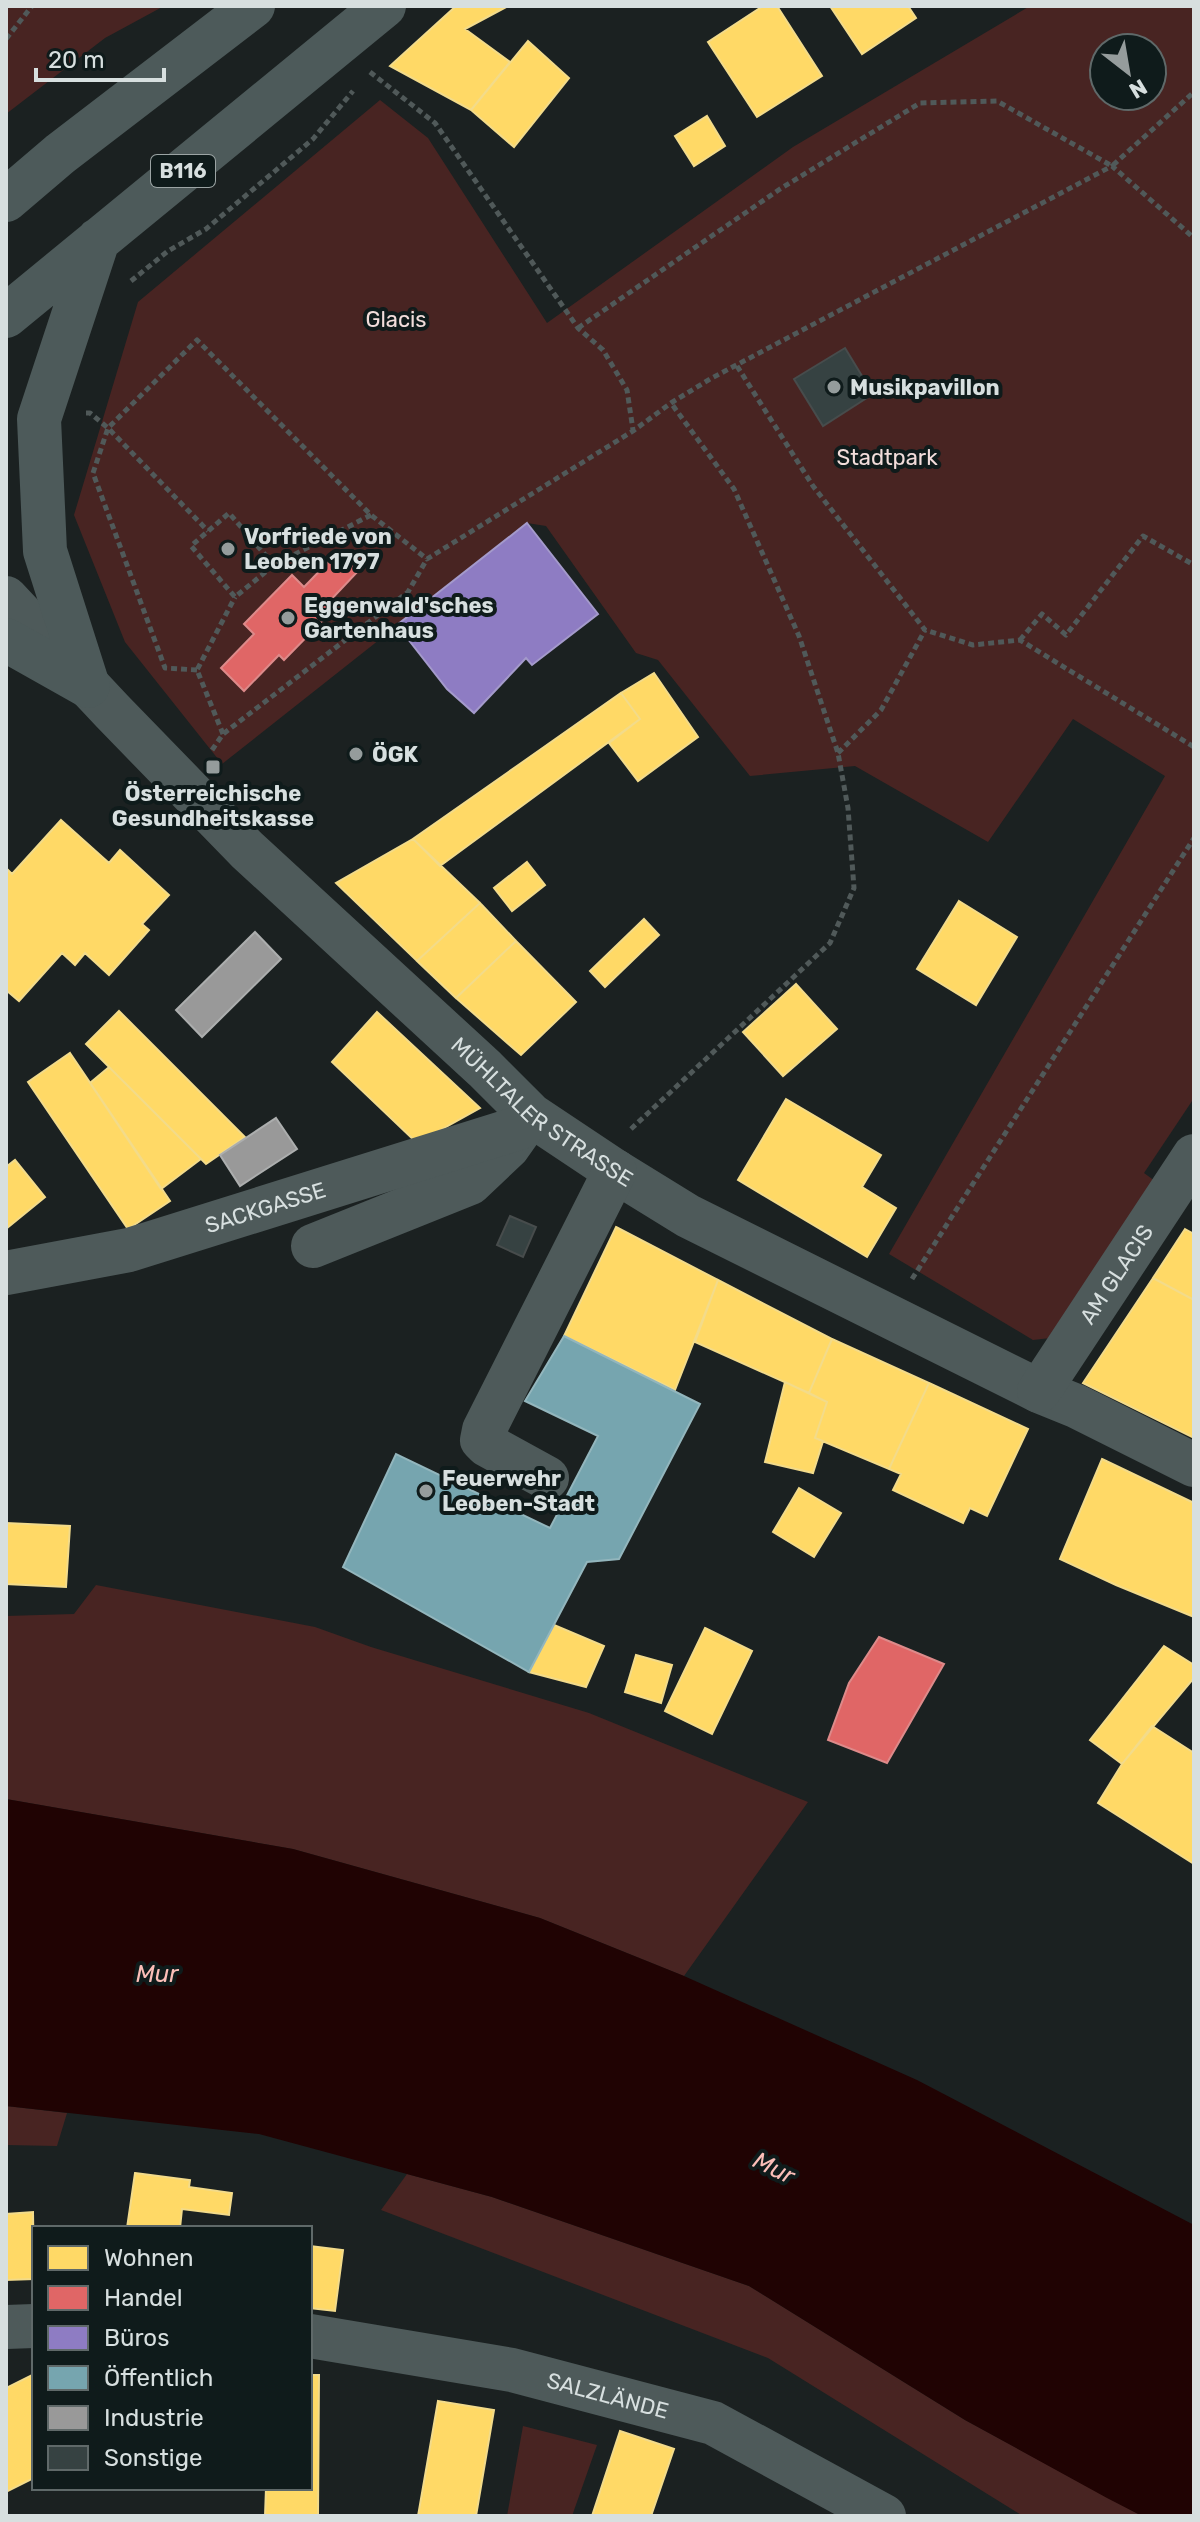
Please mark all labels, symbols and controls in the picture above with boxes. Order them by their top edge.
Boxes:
scale bar [36,32,164,82]
north arrow [1088,32,1168,112]
text: 20 m [48,46,105,74]
text: N [1124,73,1152,104]
road number: B116 [151,155,215,187]
park label: Glacis [365,306,427,333]
place label: Musikpavillon [850,374,1000,401]
marker: Musikpavillon [825,378,843,396]
park label: Stadtpark [836,444,938,471]
place label: Vorfriede von Leoben 1797 [244,523,392,575]
marker: Vorfriede von Leoben 1797 [219,540,237,558]
place label: Eggenwald'sches Gartenhaus [304,592,494,644]
marker: Eggenwald'sches Gartenhaus [279,609,297,627]
place label: ÖGK [372,741,419,768]
marker: ÖGK [347,745,365,763]
marker: Österreichische Gesundheitskasse [204,758,222,776]
place label: Österreichische Gesundheitskasse [112,780,314,832]
street label: MÜHLTALER STRASSE [446,1031,638,1192]
street label: SACKGASSE [202,1176,329,1239]
street label: AM GLACIS [1073,1219,1159,1329]
place label: Feuerwehr Leoben-Stadt [442,1465,595,1517]
marker: Feuerwehr Leoben-Stadt [417,1482,435,1500]
water label: Mur [136,1960,179,1988]
water label: Mur [749,2146,800,2190]
legend [32,2226,312,2490]
text: Wohnen [104,2244,194,2272]
text: Handel [104,2284,182,2312]
text: Büros [104,2324,169,2352]
text: Öffentlich [104,2364,213,2392]
street label: SALZLÄNDE [544,2366,672,2424]
text: Industrie [104,2404,204,2432]
text: Sonstige [104,2444,202,2472]

